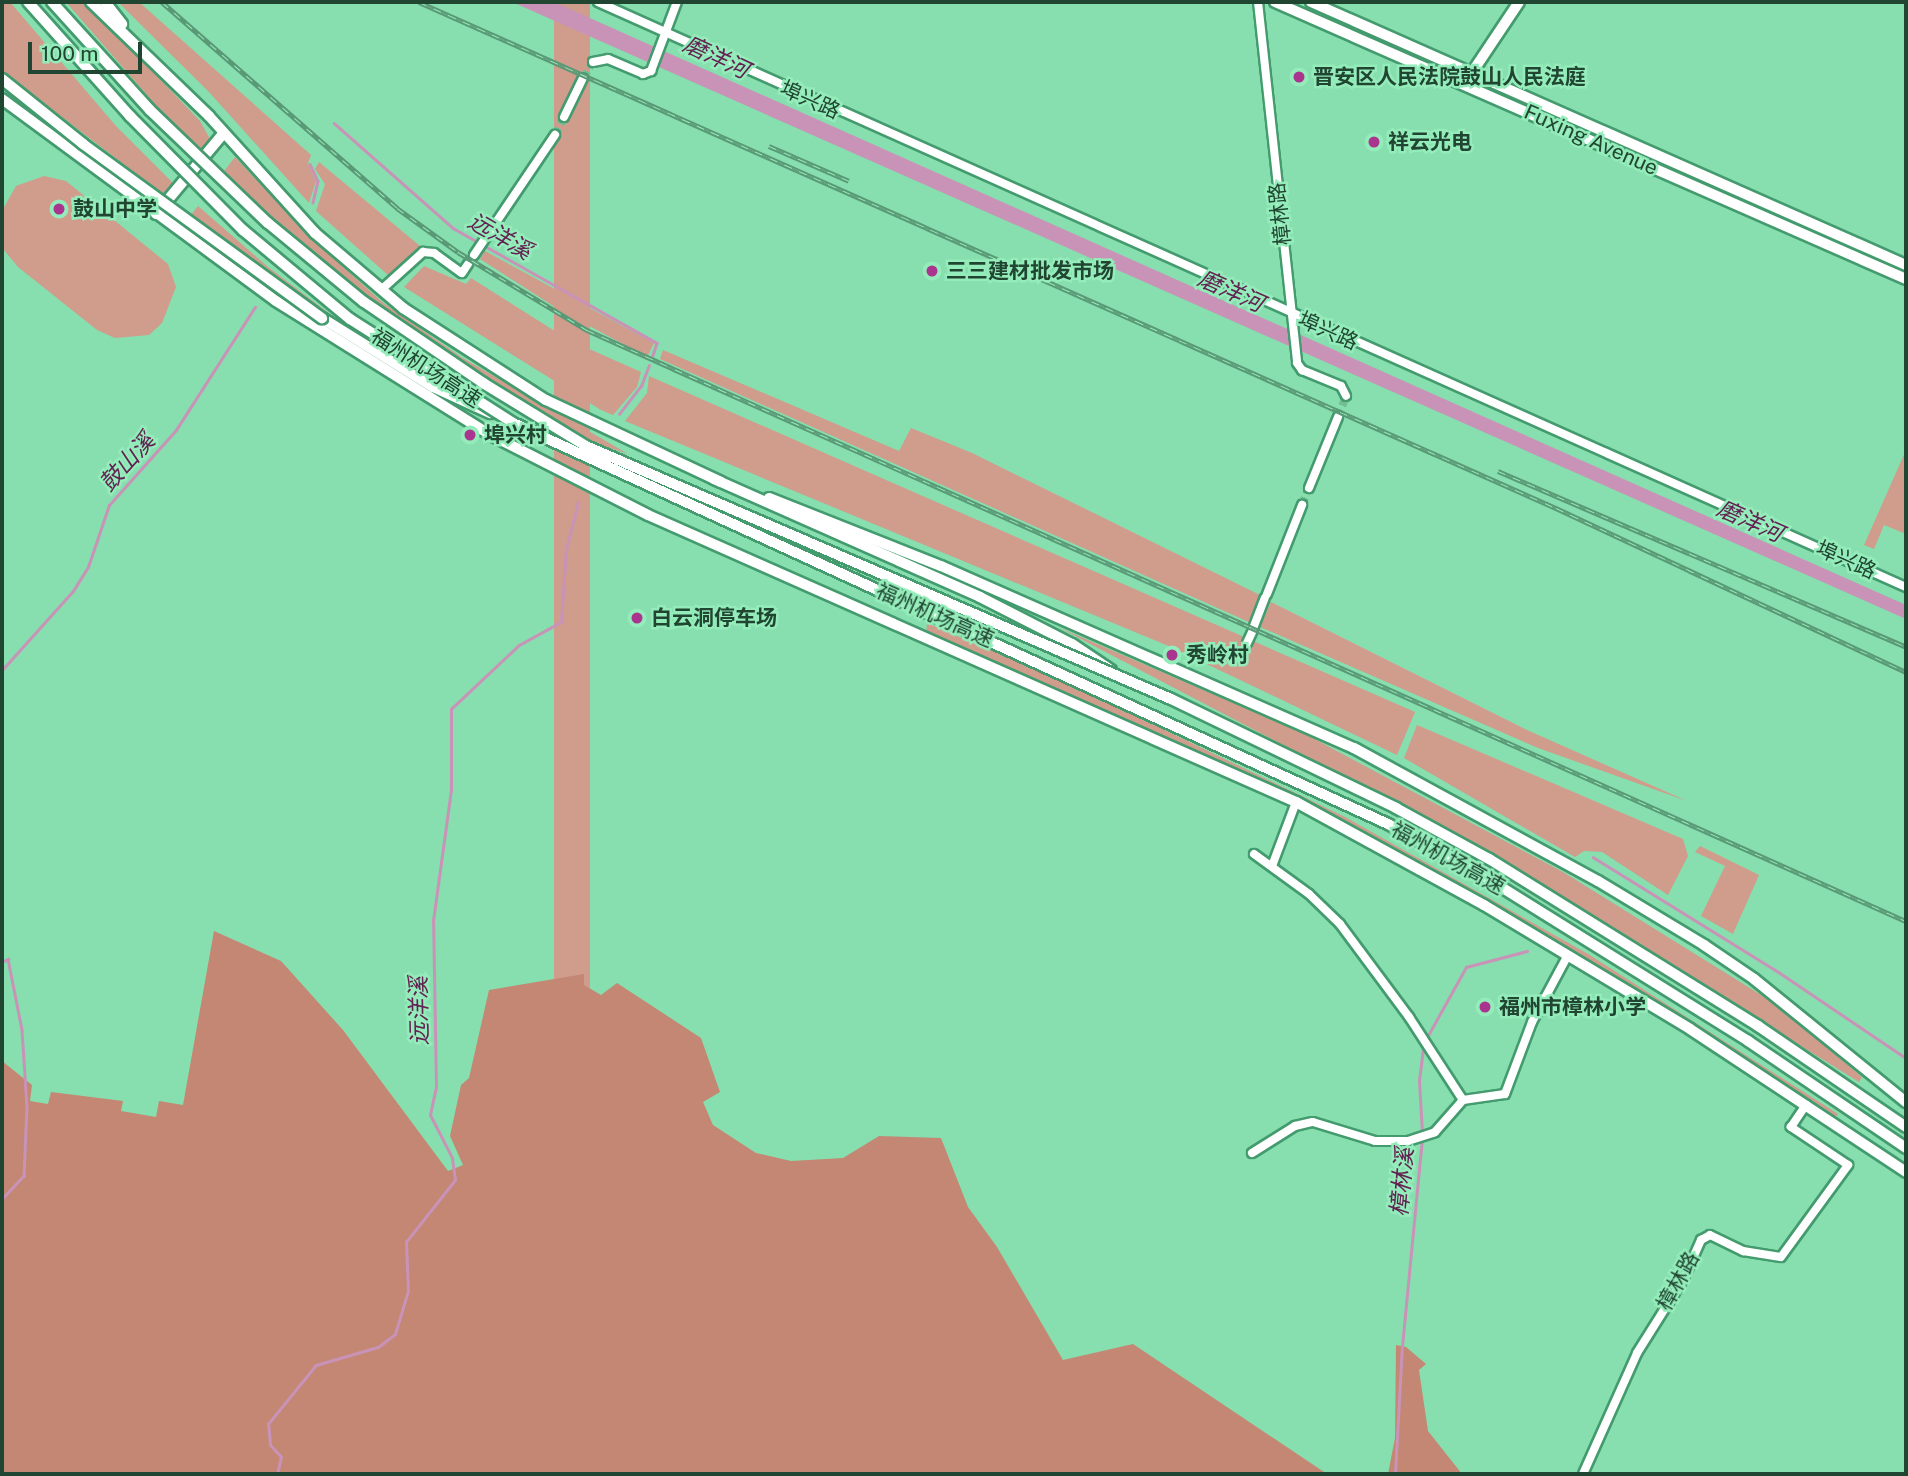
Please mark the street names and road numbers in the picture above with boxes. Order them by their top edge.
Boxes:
street label: 埠兴路 [776,76,844,124]
street label: Fuxing Avenue [1520,99,1662,181]
street label: 樟林路 [1264,181,1296,247]
street label: 埠兴路 [1294,307,1362,355]
street label: 福州机场高速 [366,323,486,413]
street label: 埠兴路 [1812,536,1880,584]
street label: 福州机场高速 [872,578,998,652]
street label: 福州机场高速 [1387,816,1509,900]
street label: 樟林路 [1652,1247,1704,1315]

